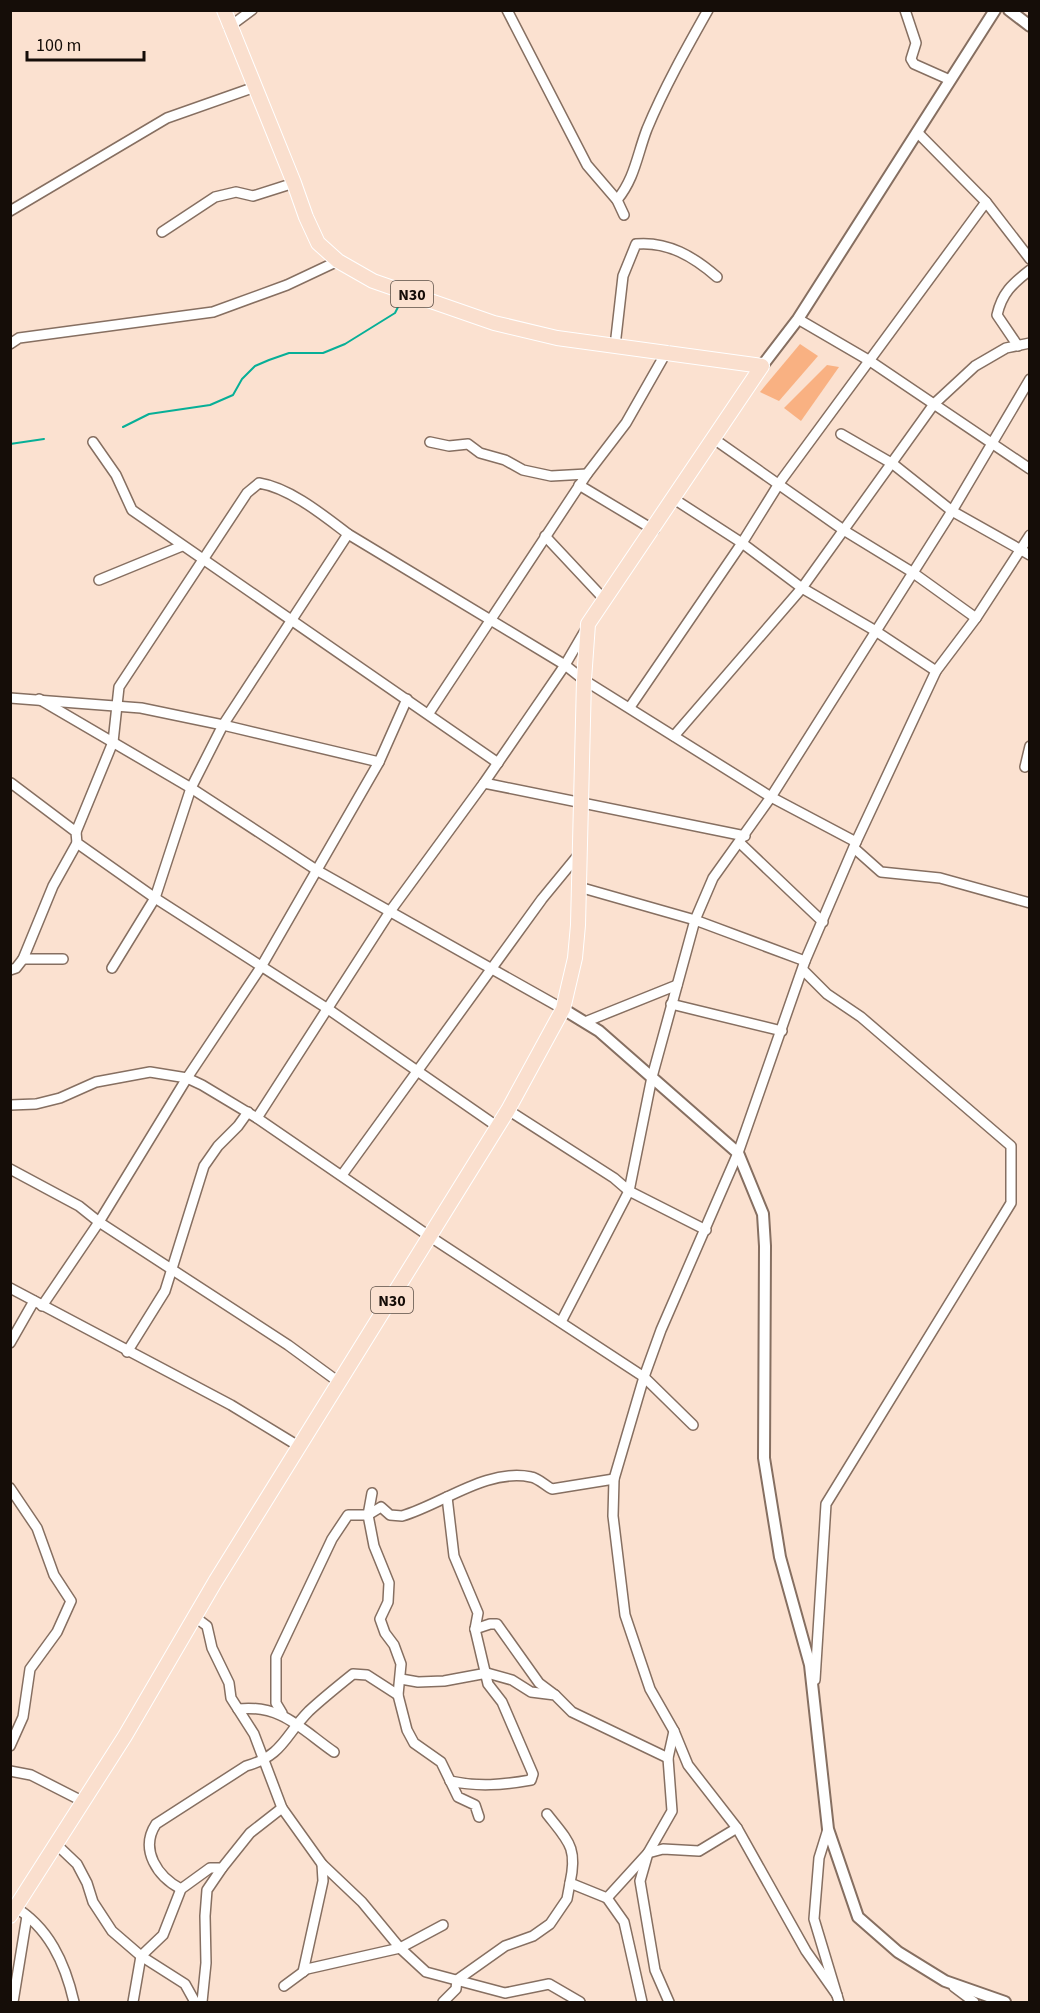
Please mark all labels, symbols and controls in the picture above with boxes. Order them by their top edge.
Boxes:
scale bar [27,24,144,62]
text: 100 m [36,33,81,58]
road number: N30 [391,281,433,307]
road number: N30 [371,1287,413,1313]

